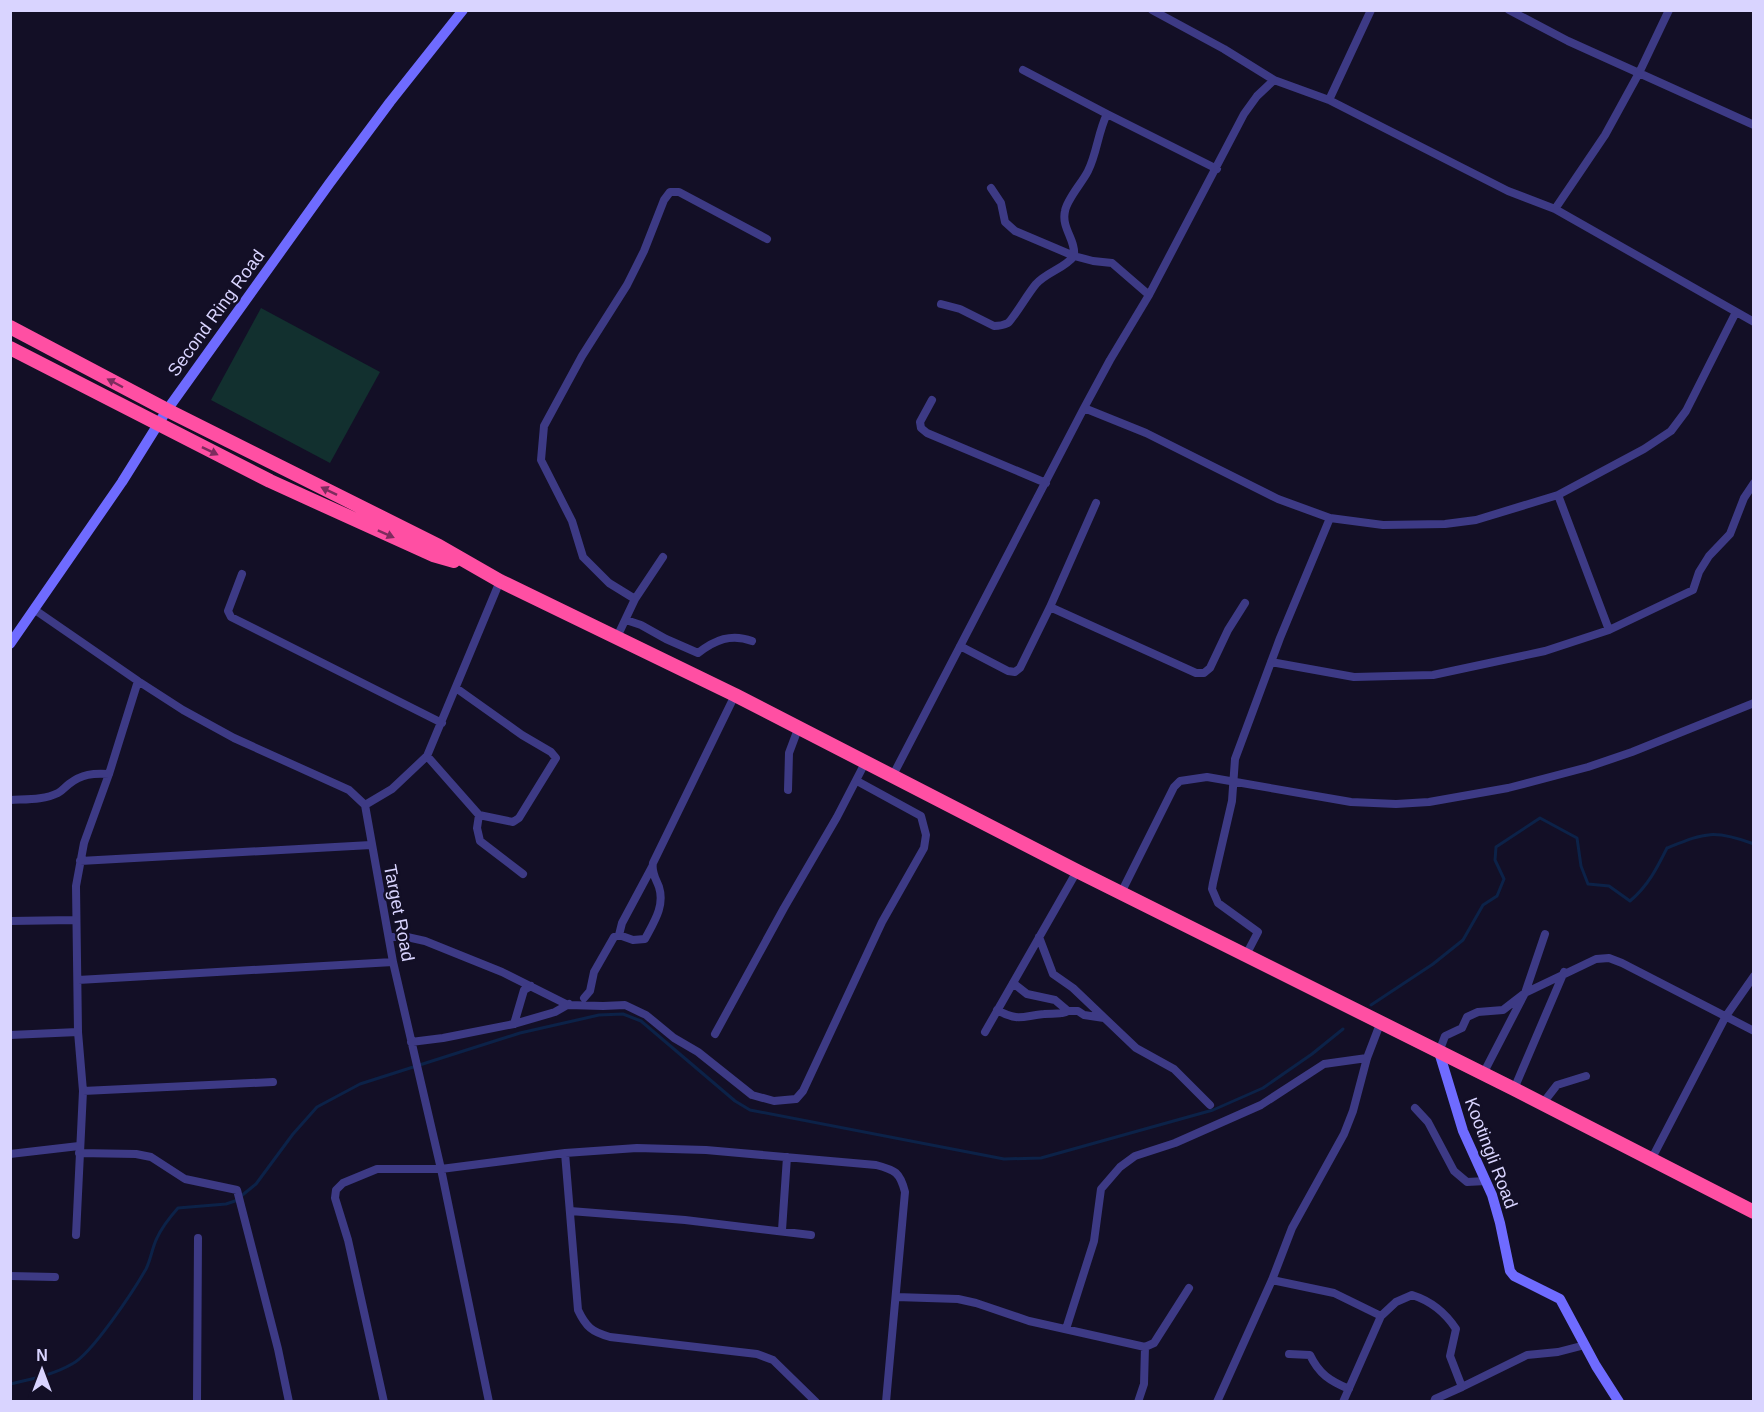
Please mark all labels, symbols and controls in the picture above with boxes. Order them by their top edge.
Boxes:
street label: Second Ring Road [163,246,269,380]
one-way arrow [106,378,123,388]
one-way arrow [201,447,218,456]
one-way arrow [321,486,338,495]
one-way arrow [378,529,396,539]
street label: Target Road [380,863,418,963]
street label: Kootingli Road [1461,1095,1521,1211]
north arrow [12,1340,72,1400]
text: N [36,1347,48,1364]

